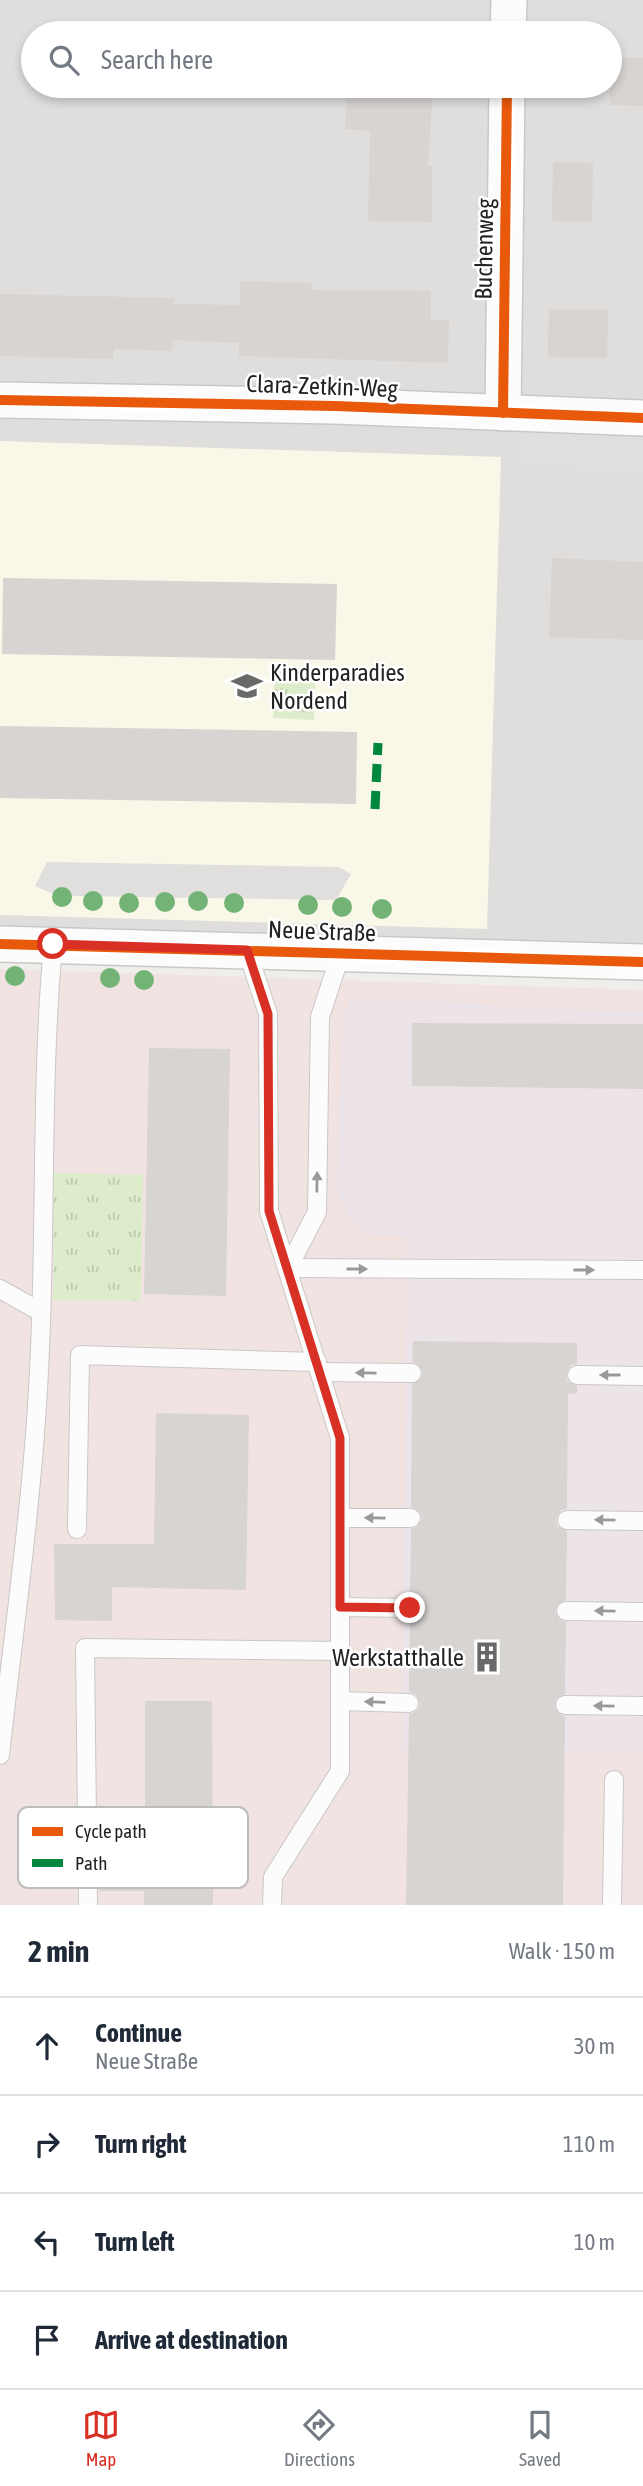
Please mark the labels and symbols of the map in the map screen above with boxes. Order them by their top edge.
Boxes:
street label: Buchenweg [470,197,498,300]
street label: Clara-Zetkin-Weg [246,370,399,402]
place label: Kinderparadies Nordend [270,659,405,714]
school or university icon: Kinderparadies Nordend [230,669,264,703]
street label: Neue Straße [268,916,376,946]
route start [37,928,68,959]
one-way arrow [311,1171,323,1193]
one-way arrow [346,1263,368,1274]
one-way arrow [573,1264,595,1276]
one-way arrow [355,1367,377,1378]
one-way arrow [599,1369,621,1381]
one-way arrow [364,1512,386,1524]
one-way arrow [594,1515,616,1526]
route end [394,1592,425,1623]
one-way arrow [593,1605,615,1617]
building icon: Werkstatthalle [470,1640,504,1674]
place label: Werkstatthalle [332,1644,464,1671]
one-way arrow [363,1696,385,1708]
one-way arrow [593,1700,615,1712]
legend [18,1807,248,1888]
text: Cycle path [75,1820,147,1842]
text: Path [75,1852,107,1874]

